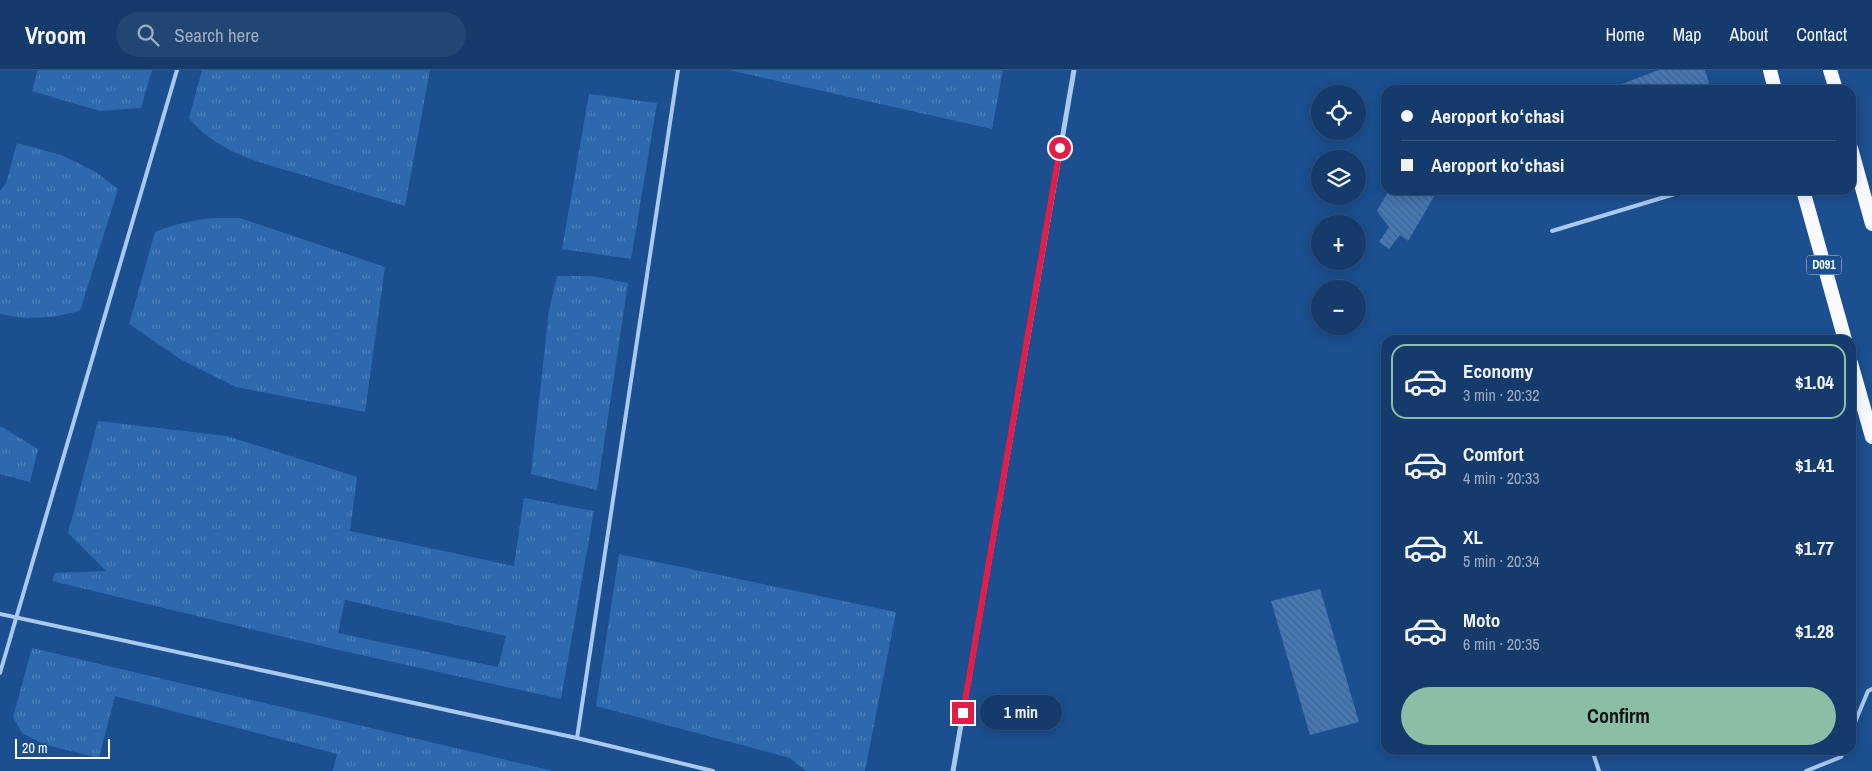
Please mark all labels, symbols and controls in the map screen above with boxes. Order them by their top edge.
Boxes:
search box [116,12,466,57]
text: Vroom [25,19,86,51]
icon: search [134,21,162,49]
text: Search here [174,22,259,48]
text: Home [1605,22,1645,47]
text: Map [1673,22,1702,47]
text: About [1730,22,1768,47]
text: Contact [1796,22,1847,47]
map controls [1311,85,1366,335]
button: locate [1311,85,1366,140]
text: Aeroport koʻchasi [1431,103,1564,129]
route start [1049,137,1071,159]
button: layers [1311,150,1366,205]
text: Aeroport koʻchasi [1431,152,1564,178]
button: + [1311,215,1366,270]
road number: D091 [1806,256,1842,274]
button: − [1311,280,1366,335]
text: Economy [1463,358,1533,384]
icon: car [1403,359,1448,404]
text: $1.04 [1795,369,1834,395]
text: 3 min · 20:32 [1463,384,1540,406]
text: Comfort [1463,441,1524,467]
icon: car [1403,442,1448,487]
text: $1.41 [1795,452,1834,478]
text: 4 min · 20:33 [1463,467,1540,489]
text: XL [1463,524,1483,550]
icon: car [1403,525,1448,570]
text: $1.77 [1795,535,1834,561]
text: 5 min · 20:34 [1463,550,1540,572]
text: Moto [1463,607,1500,633]
icon: car [1403,608,1448,653]
text: $1.28 [1795,618,1834,644]
text: 6 min · 20:35 [1463,633,1540,655]
button: Confirm [1401,687,1836,745]
callout: 1 min [980,696,1063,730]
text: 1 min [1004,701,1038,723]
route end [952,702,974,724]
scale bar [15,736,110,759]
text: 20 m [22,739,48,757]

